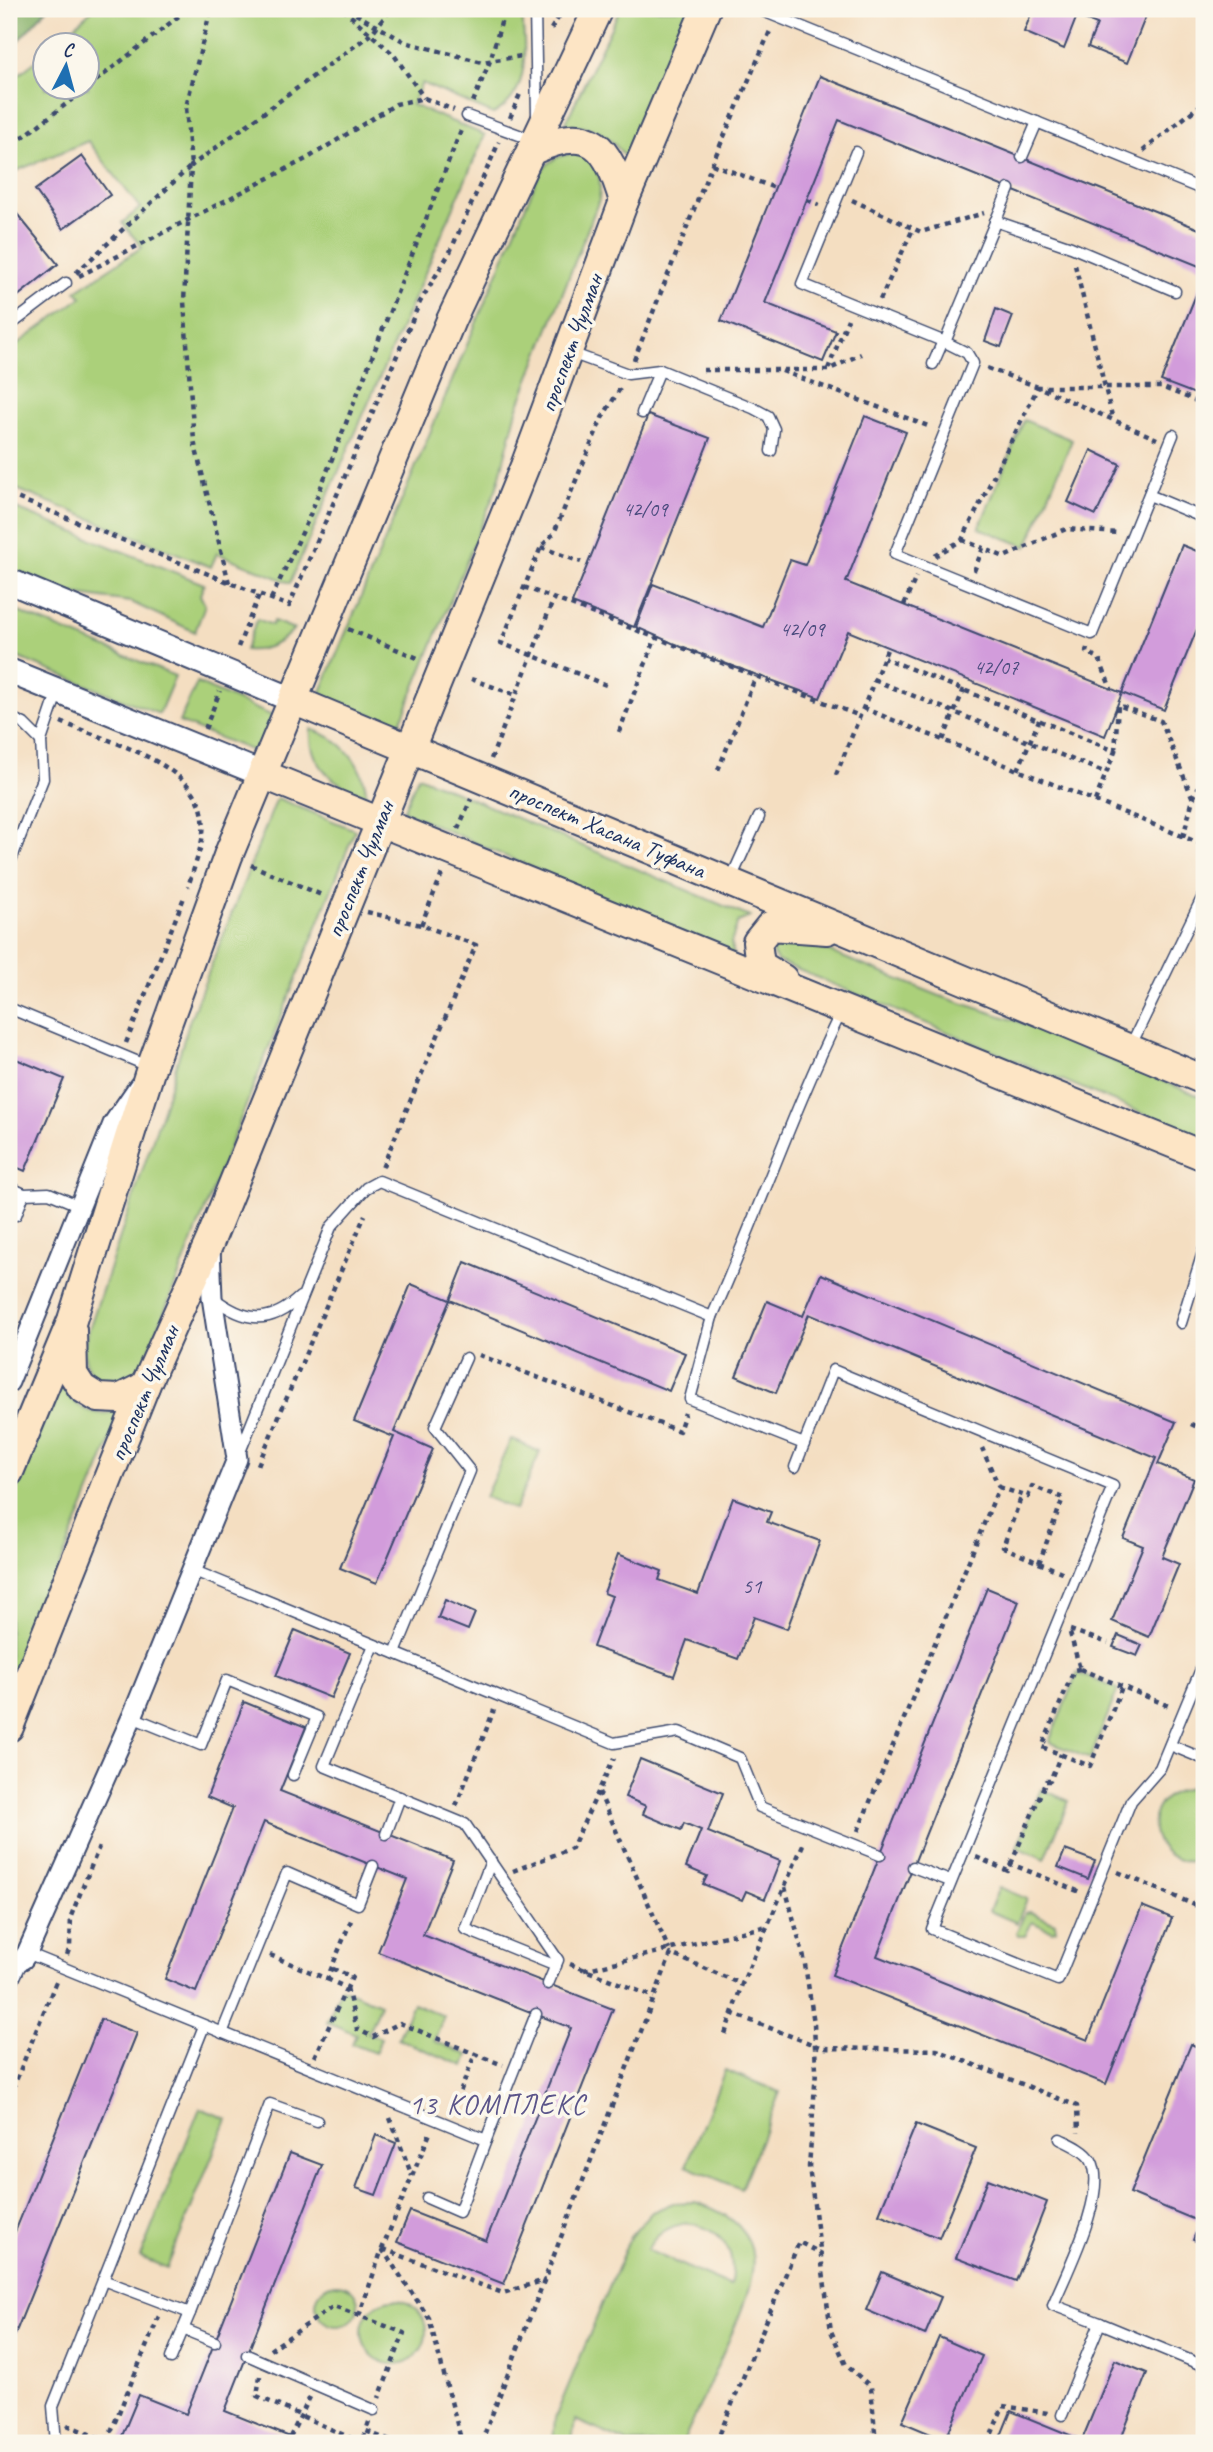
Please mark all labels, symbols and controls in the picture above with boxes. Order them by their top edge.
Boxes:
north arrow [32,32,102,102]
text: С [62,38,76,63]
street label: проспект Чулман [532,268,611,416]
house number: 42/09 [623,496,669,522]
house number: 42/09 [780,616,826,642]
house number: 42/07 [974,654,1020,680]
street label: проспект Хасана Туфана [504,775,711,885]
street label: проспект Чулман [319,794,402,942]
street label: проспект Чулман [102,1319,187,1465]
house number: 51 [743,1573,763,1599]
district label: 13 КОМПЛЕКС [409,2087,588,2122]

